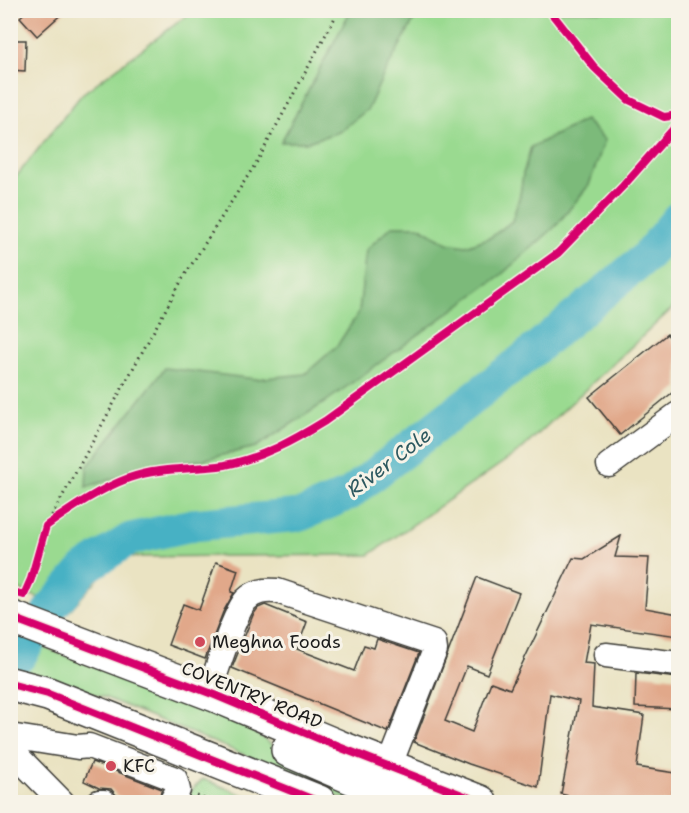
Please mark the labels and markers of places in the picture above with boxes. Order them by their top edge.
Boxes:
place label: Meghna Foods [212,630,341,654]
marker: Meghna Foods [193,635,207,649]
place label: KFC [123,754,155,778]
marker: KFC [104,759,118,773]

